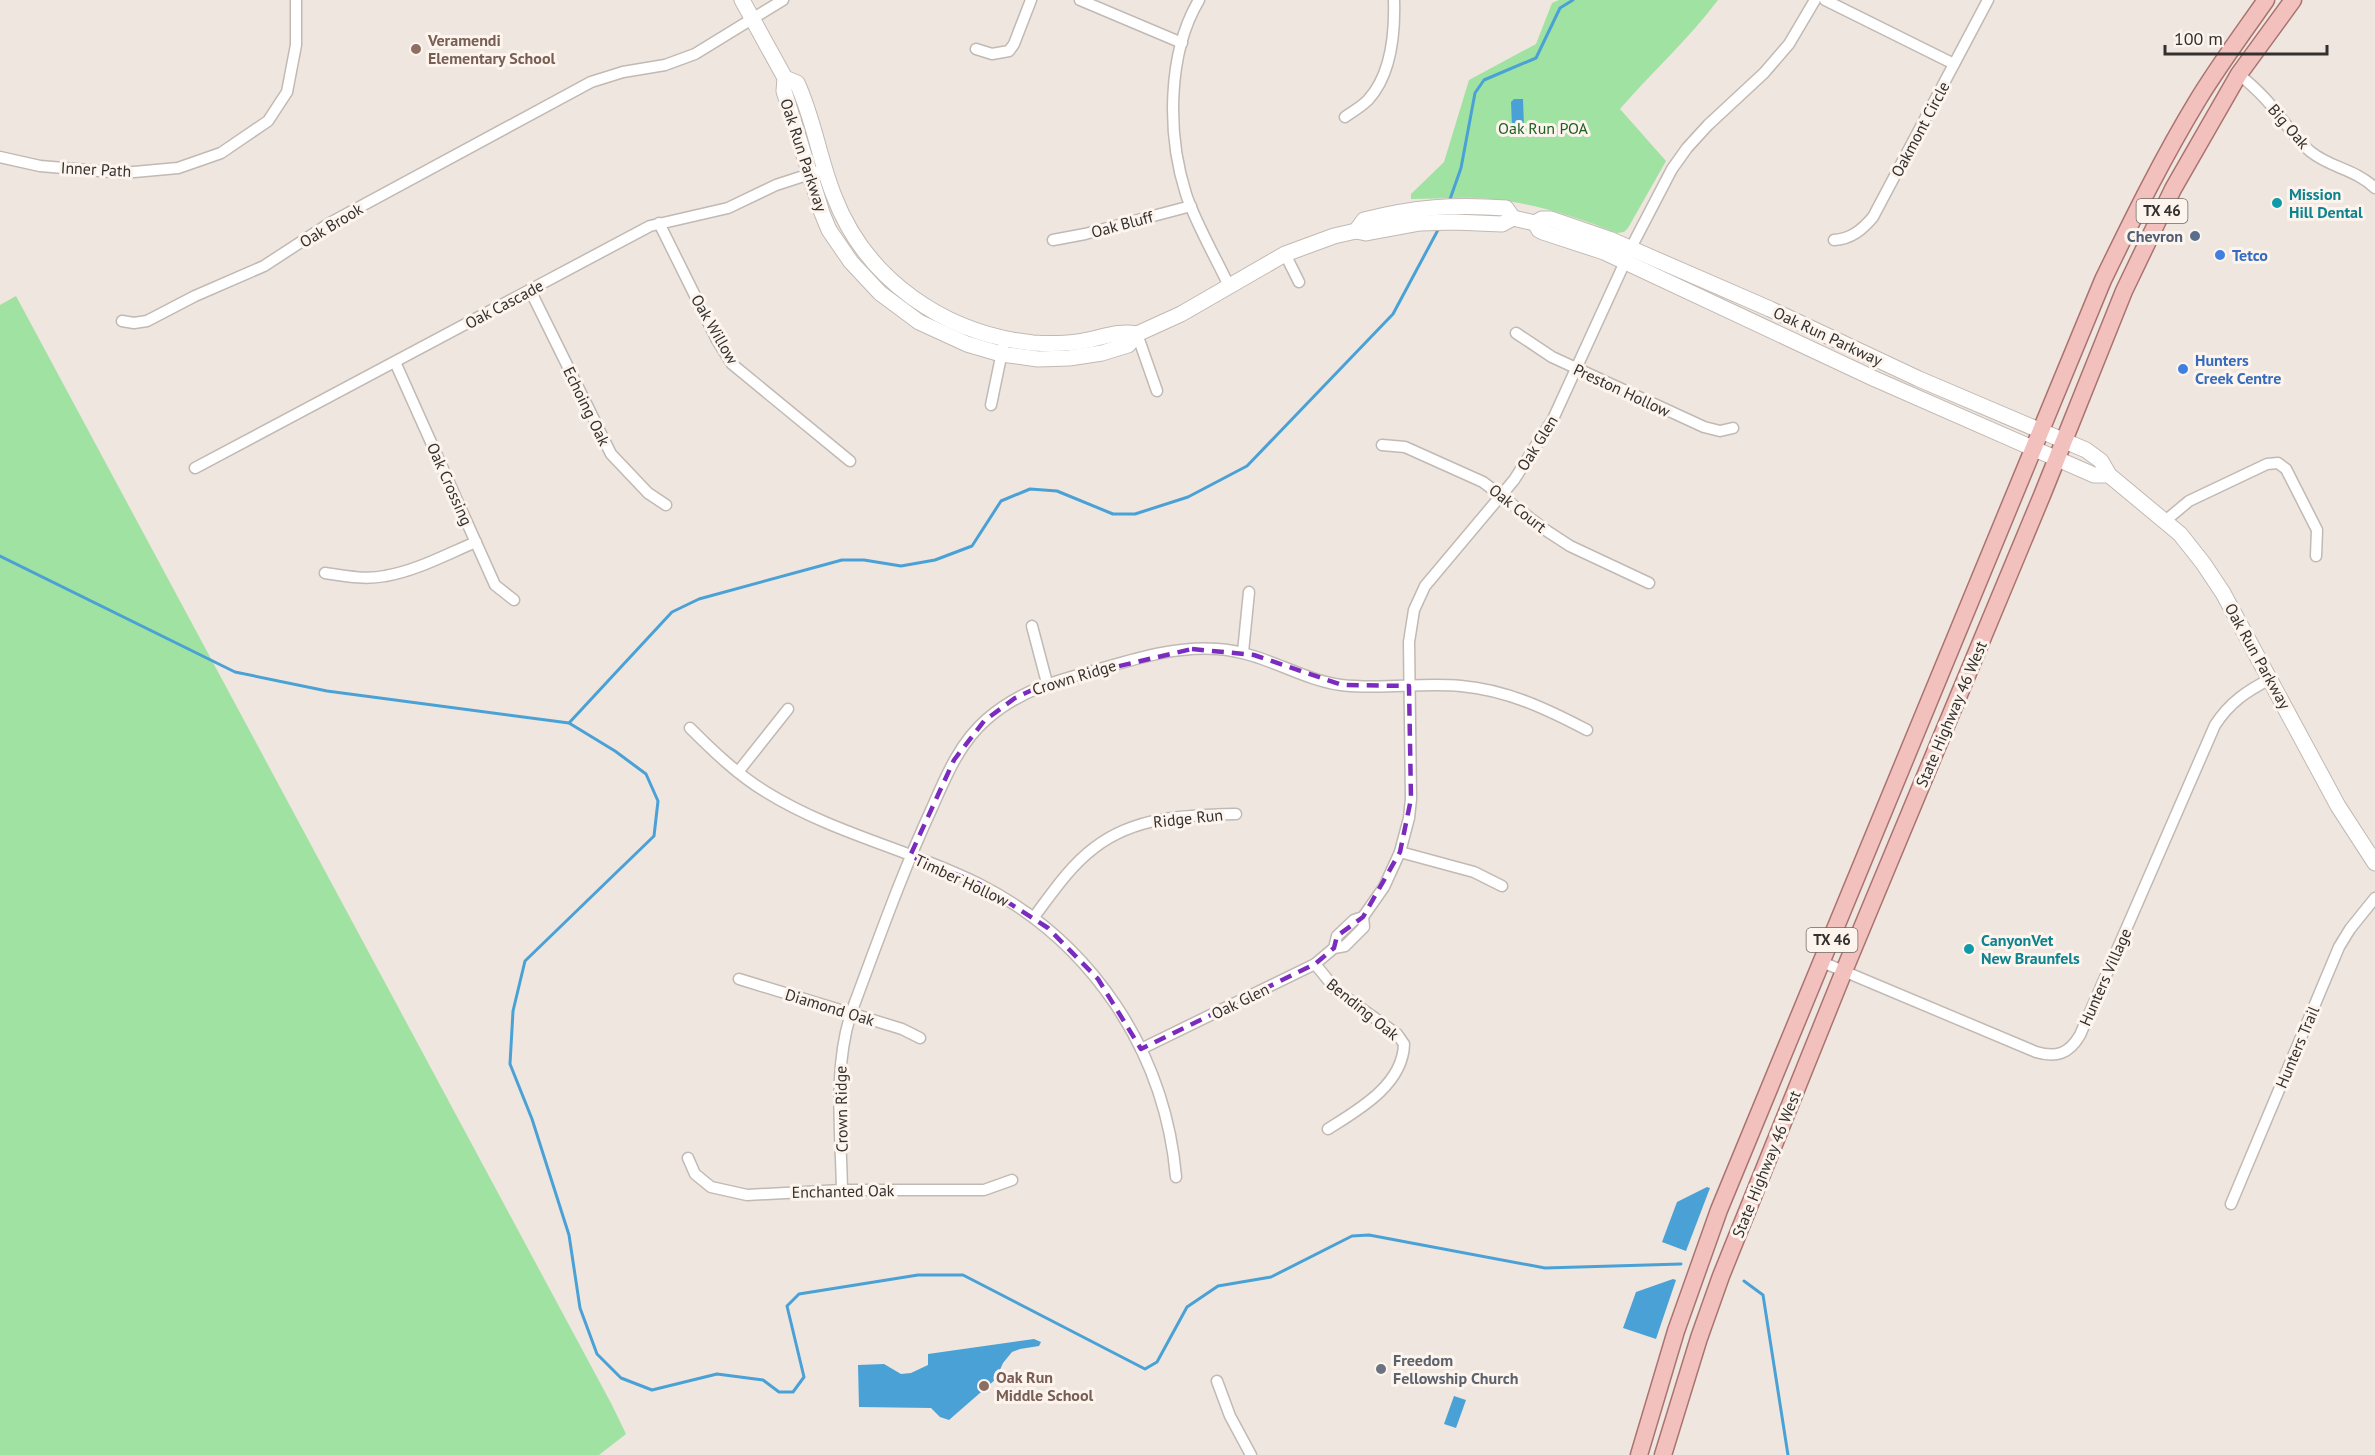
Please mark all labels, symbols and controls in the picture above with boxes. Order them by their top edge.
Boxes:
scale bar [2165,18,2327,56]
text: 100 m [2174,27,2223,50]
place label: Veramendi Elementary School [427,30,555,68]
marker: Veramendi Elementary School [409,42,423,56]
street label: Oakmont Circle [1886,78,1954,180]
street label: Oak Run Parkway [776,96,832,215]
street label: Big Oak [2264,99,2314,153]
park label: Oak Run POA [1498,118,1589,138]
street label: Inner Path [60,157,132,181]
place label: Mission Hill Dental [2289,184,2363,222]
marker: Mission Hill Dental [2270,196,2284,210]
street label: Oak Brook [296,198,366,252]
road number: TX 46 [2136,199,2188,223]
street label: Oak Bluff [1089,206,1156,242]
place label: Chevron [2127,226,2183,246]
marker: Chevron [2188,229,2202,243]
place label: Tetco [2232,245,2268,265]
marker: Tetco [2213,248,2227,262]
street label: Oak Cascade [461,275,547,333]
street label: Oak Willow [687,291,743,368]
street label: Oak Run Parkway [1770,302,1886,370]
place label: Hunters Creek Centre [2195,350,2281,388]
street label: Preston Hollow [1570,359,1674,421]
marker: Hunters Creek Centre [2176,362,2190,376]
street label: Echoing Oak [559,363,615,449]
street label: Oak Glen [1512,412,1562,474]
street label: Oak Crossing [423,440,477,528]
street label: Oak Court [1485,479,1551,537]
street label: Oak Run Parkway [2221,600,2296,713]
street label: State Highway 46 West [1911,637,1991,790]
street label: Crown Ridge [1030,655,1118,699]
street label: Ridge Run [1152,804,1224,832]
street label: Timber Hollow [912,849,1012,911]
street label: Hunters Village [2075,925,2135,1029]
road number: TX 46 [1806,928,1858,952]
place label: CanyonVet New Braunfels [1981,930,2080,968]
marker: CanyonVet New Braunfels [1962,942,1976,956]
street label: Bending Oak [1323,974,1403,1044]
street label: Oak Glen [1208,978,1272,1024]
street label: Diamond Oak [783,984,877,1030]
street label: Hunters Trail [2271,1003,2323,1091]
street label: Crown Ridge [830,1066,852,1152]
street label: State Highway 46 West [1727,1087,1805,1241]
street label: Enchanted Oak [791,1180,895,1202]
place label: Freedom Fellowship Church [1393,1350,1518,1388]
marker: Freedom Fellowship Church [1374,1362,1388,1376]
place label: Oak Run Middle School [996,1367,1094,1405]
marker: Oak Run Middle School [977,1379,991,1393]

